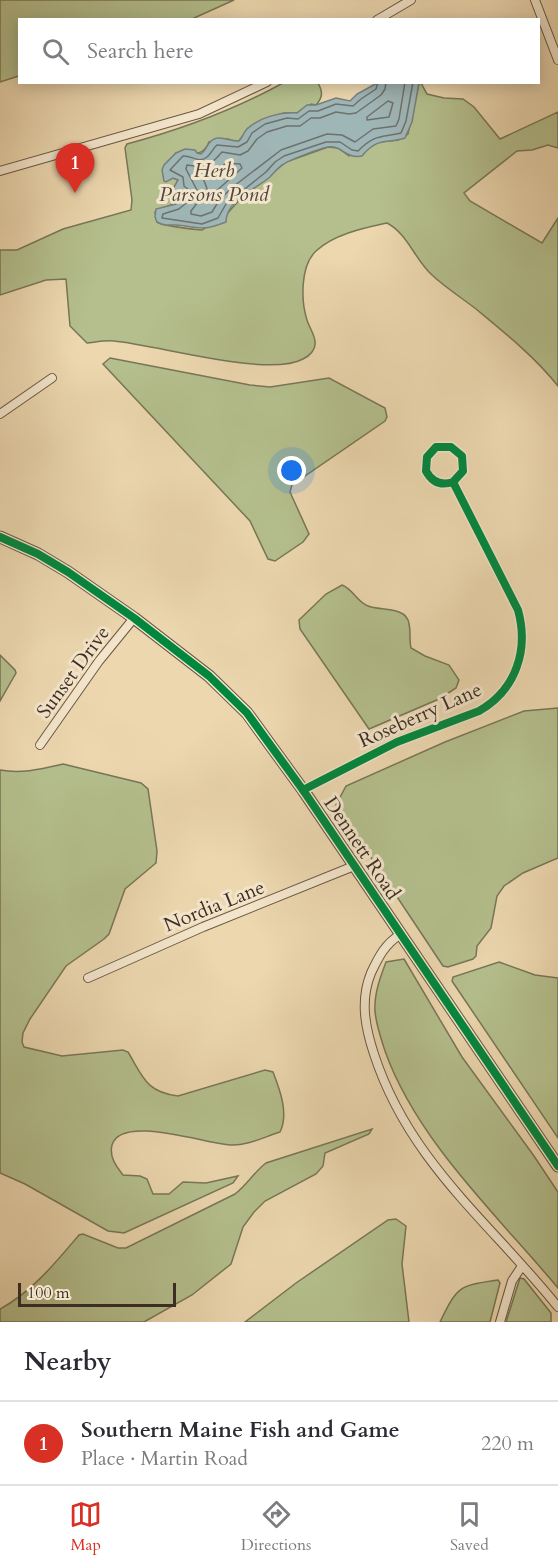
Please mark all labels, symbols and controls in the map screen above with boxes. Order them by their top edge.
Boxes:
search box [18,18,540,84]
icon: search [39,35,72,68]
text: Search here [87,36,194,66]
pin: 1 [56,144,94,193]
water label: Herb Parsons Pond [159,156,270,209]
your location [277,456,306,485]
street label: Sunset Drive [30,620,116,724]
street label: Roseberry Lane [354,676,486,754]
street label: Dennett Road [318,791,407,905]
street label: Nordia Lane [160,874,268,938]
scale bar [18,1280,176,1308]
text: 100 m [27,1282,69,1304]
text: Nearby [24,1344,112,1379]
text: Southern Maine Fish and Game [81,1415,400,1445]
text: 1 [38,1430,49,1457]
text: 220 m [481,1430,534,1457]
text: Place · Martin Road [81,1445,248,1472]
tab: Map [69,1498,102,1556]
tab: Directions [241,1498,311,1556]
tab: Saved [450,1498,489,1556]

